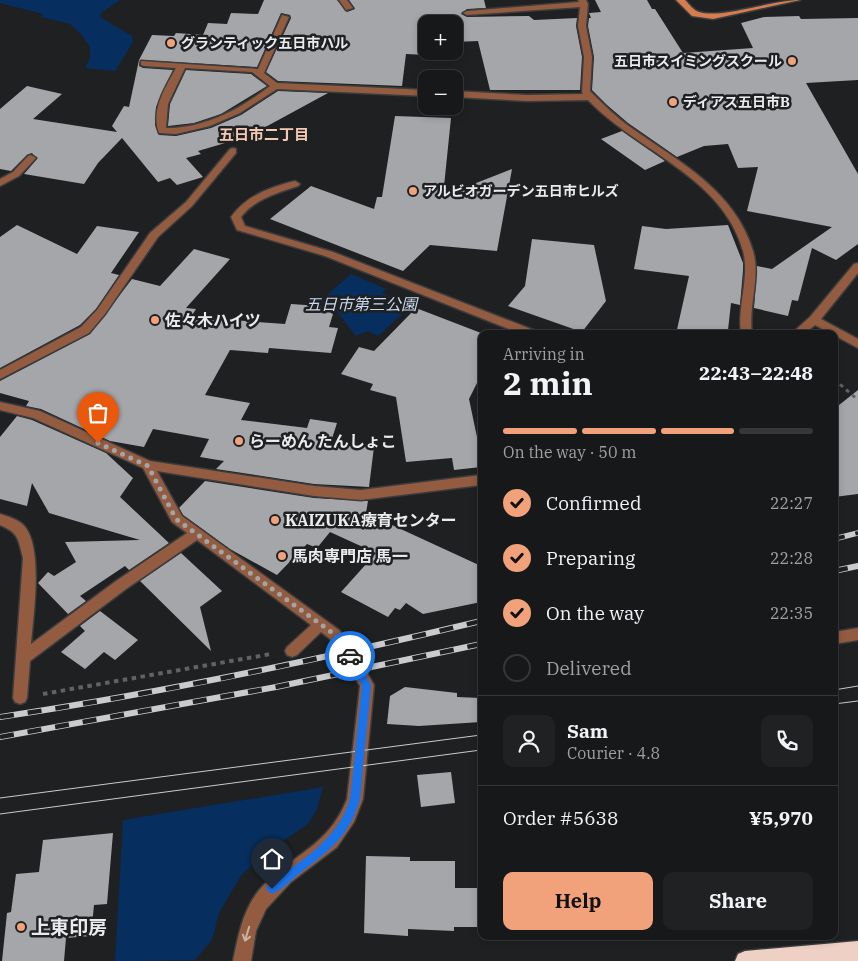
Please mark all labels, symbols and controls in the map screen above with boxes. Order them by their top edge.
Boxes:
map controls [418,15,463,115]
button: + [418,15,463,60]
place label: グランティック五日市ハル [181,34,348,52]
marker: グランティック五日市ハル [165,37,177,49]
place label: 五日市スイミングスクール [614,52,782,70]
marker: 五日市スイミングスクール [786,55,798,67]
button: − [418,70,463,115]
place label: ディアス五日市B [683,93,790,111]
marker: ディアス五日市B [667,96,679,108]
district label: 五日市二丁目 [219,125,309,144]
place label: アルビオガーデン五日市ヒルズ [423,182,619,200]
marker: アルビオガーデン五日市ヒルズ [407,185,419,197]
park label: 五日市第三公園 [305,294,419,314]
place label: 佐々木ハイツ [164,310,261,330]
marker: 佐々木ハイツ [149,314,161,326]
text: Arriving in [503,344,585,364]
text: 22:43–22:48 [699,361,813,385]
text: 2 min [503,362,593,404]
pin [77,392,119,443]
icon: bag [84,399,112,427]
place label: らーめん たんしょこ [249,431,397,451]
marker: らーめん たんしょこ [233,435,245,447]
text: On the way · 50 m [503,442,637,462]
icon: check [503,489,531,517]
text: Confirmed [546,491,641,515]
text: 22:27 [770,493,813,513]
place label: KAIZUKA療育センター [285,510,457,530]
marker: KAIZUKA療育センター [269,514,281,526]
icon: check [503,544,531,572]
place label: 馬肉専門店 馬一 [292,546,408,566]
text: Preparing [546,546,635,570]
text: 22:28 [770,548,813,568]
marker: 馬肉専門店 馬一 [276,550,288,562]
icon: check [503,599,531,627]
text: On the way [546,601,644,625]
text: 22:35 [770,603,813,623]
courier [325,631,375,681]
icon: car [336,642,364,670]
text: Delivered [546,656,632,680]
button: person [503,715,555,767]
button: phone [761,715,813,767]
text: Sam [567,719,608,743]
text: Courier · 4.8 [567,743,660,763]
text: Order #5638 [503,806,618,830]
text: ¥5,970 [749,806,813,830]
pin [251,838,293,889]
icon: home [258,845,286,873]
button: Help [503,872,653,930]
button: Share [663,872,813,930]
place label: 上東印房 [31,915,107,939]
marker: 上東印房 [15,921,27,933]
one-way arrow [241,925,251,941]

